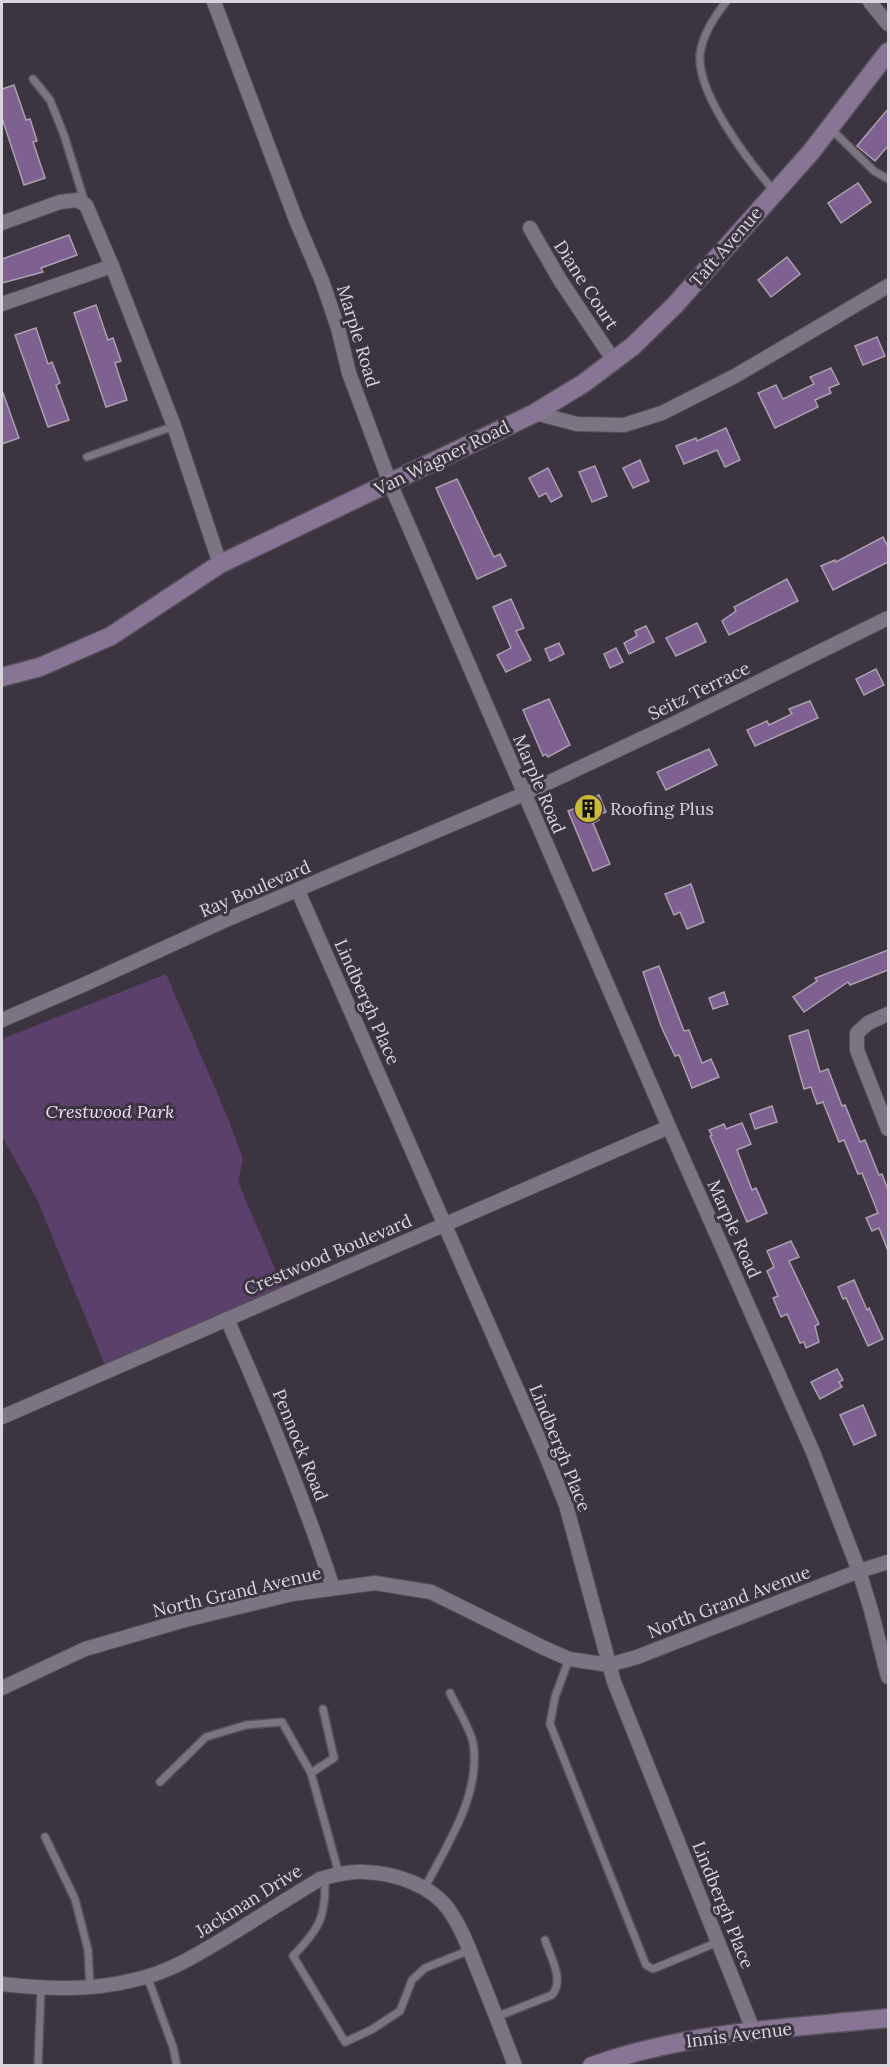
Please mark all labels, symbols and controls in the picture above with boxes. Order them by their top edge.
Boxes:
street label: Taft Avenue [684,201,767,292]
street label: Diane Court [549,236,624,334]
street label: Marple Road [332,282,385,390]
street label: Van Wagner Road [369,415,513,501]
street label: Seitz Terrace [644,656,754,725]
street label: Marple Road [508,731,571,837]
building icon: Roofing Plus [573,793,605,825]
place label: Roofing Plus [610,797,714,820]
street label: Ray Boulevard [196,855,314,922]
street label: Lindbergh Place [329,935,406,1068]
park label: Crestwood Park [46,1100,174,1123]
street label: Marple Road [702,1176,767,1282]
street label: Crestwood Boulevard [240,1209,415,1300]
street label: Lindbergh Place [524,1381,597,1515]
street label: Pennock Road [268,1386,333,1504]
street label: North Grand Avenue [644,1560,814,1643]
street label: North Grand Avenue [150,1561,324,1622]
street label: Lindbergh Place [687,1838,760,1972]
street label: Jackman Drive [190,1859,306,1943]
street label: Innis Avenue [684,2017,794,2052]

